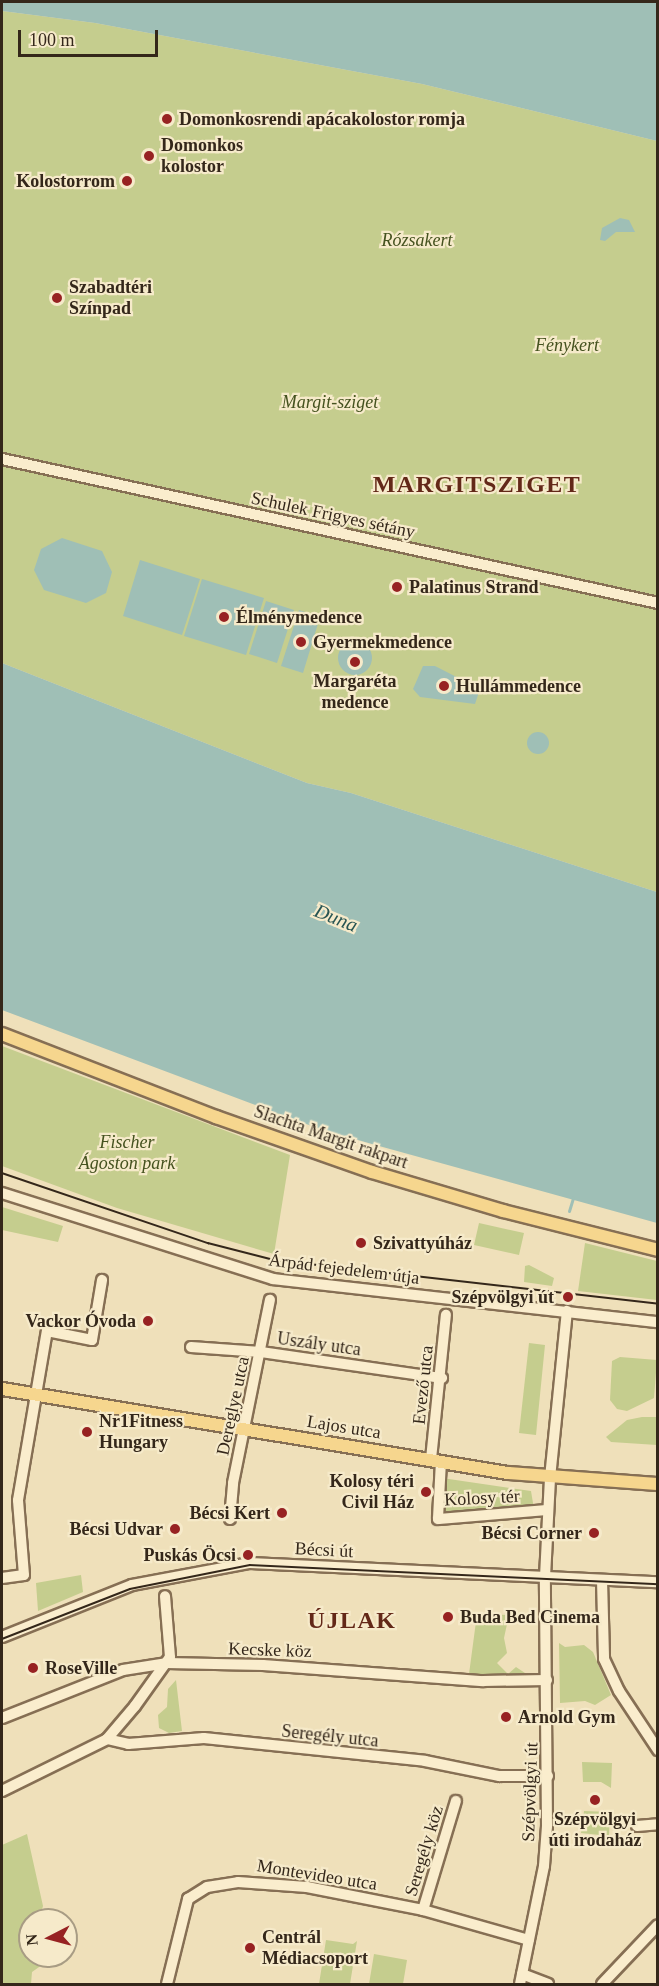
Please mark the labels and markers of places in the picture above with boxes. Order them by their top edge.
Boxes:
place label: Domonkosrendi apácakolostor romja [179,108,465,130]
marker: Domonkosrendi apácakolostor romja [160,112,174,126]
place label: Domonkos kolostor [161,135,243,178]
marker: Domonkos kolostor [142,149,156,163]
place label: Kolostorrom [16,170,115,192]
marker: Kolostorrom [120,174,134,188]
place label: Szabadtéri Színpad [69,277,152,320]
marker: Szabadtéri Színpad [50,291,64,305]
place label: Palatinus Strand [409,576,539,598]
marker: Palatinus Strand [390,580,404,594]
place label: Élménymedence [236,606,362,628]
marker: Élménymedence [217,610,231,624]
place label: Gyermekmedence [313,631,452,653]
marker: Gyermekmedence [294,635,308,649]
marker: Margaréta medence [348,655,362,669]
place label: Margaréta medence [314,671,396,714]
place label: Hullámmedence [456,675,581,697]
marker: Hullámmedence [437,679,451,693]
place label: Szivattyúház [373,1232,472,1254]
marker: Szivattyúház [354,1236,368,1250]
place label: Szépvölgyi út [451,1286,554,1308]
marker: Szépvölgyi út [559,1288,577,1306]
place label: Vackor Óvoda [25,1310,136,1332]
marker: Vackor Óvoda [141,1314,155,1328]
place label: Nr1Fitness Hungary [99,1411,183,1454]
marker: Nr1Fitness Hungary [80,1425,94,1439]
place label: Kolosy téri Civil Ház [330,1471,414,1514]
marker: Kolosy téri Civil Ház [419,1485,433,1499]
place label: Bécsi Kert [190,1502,270,1524]
marker: Bécsi Kert [275,1506,289,1520]
place label: Bécsi Udvar [70,1518,163,1540]
marker: Bécsi Udvar [168,1522,182,1536]
place label: Bécsi Corner [482,1522,582,1544]
marker: Bécsi Corner [587,1526,601,1540]
place label: Puskás Öcsi [143,1544,236,1566]
marker: Puskás Öcsi [241,1548,255,1562]
place label: Buda Bed Cinema [460,1606,600,1628]
marker: Buda Bed Cinema [441,1610,455,1624]
place label: RoseVille [45,1657,117,1679]
marker: RoseVille [26,1661,40,1675]
place label: Arnold Gym [518,1706,616,1728]
marker: Arnold Gym [499,1710,513,1724]
marker: Szépvölgyi úti irodaház [588,1793,602,1807]
place label: Szépvölgyi úti irodaház [548,1809,642,1852]
place label: Centrál Médiacsoport [262,1927,368,1970]
marker: Centrál Médiacsoport [243,1941,257,1955]

